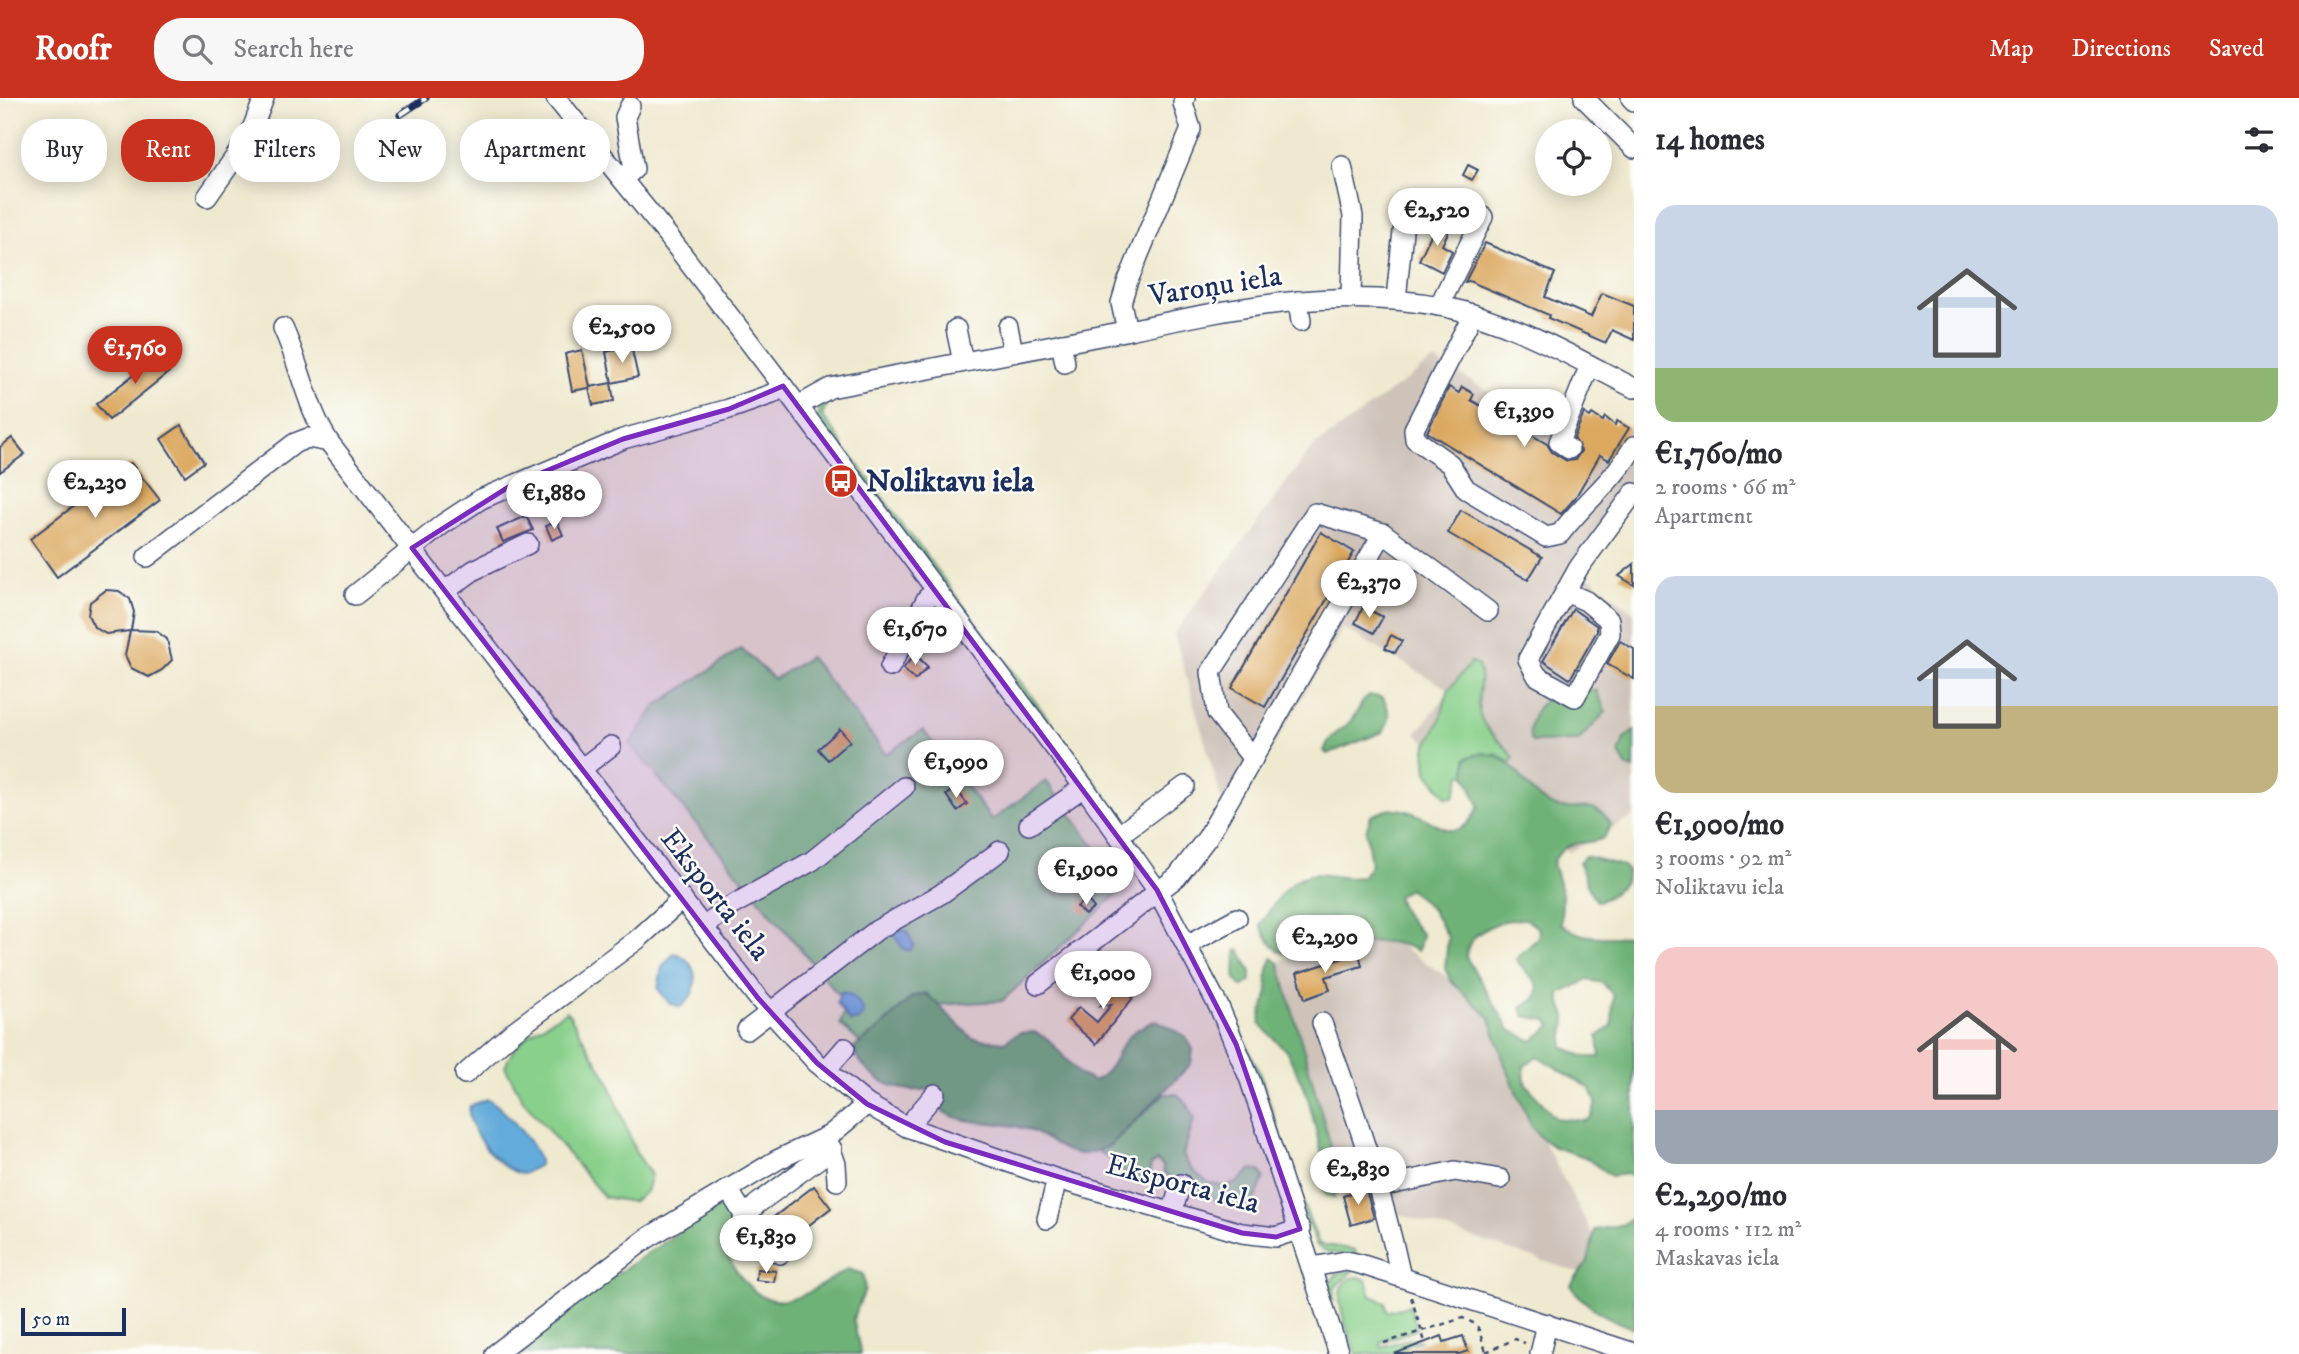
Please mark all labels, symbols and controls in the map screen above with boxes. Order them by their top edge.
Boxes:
search box [154,18,644,81]
text: Roofr [35,29,112,70]
icon: search [178,30,216,68]
text: Search here [234,33,354,66]
text: Map [1989,34,2034,64]
text: Directions [2072,34,2171,64]
text: Saved [2209,34,2264,64]
chip: Buy [21,119,107,182]
chip: Rent [121,119,215,182]
chip: Filters [229,119,340,182]
chip: New [354,119,446,182]
chip: Apartment [460,119,610,182]
map controls [1535,119,1612,196]
button: locate [1535,119,1612,196]
icon: filters [2240,121,2278,159]
text: 14 homes [1655,122,1765,159]
pin: €2,520 [1380,188,1494,248]
text: €2,520 [1404,196,1470,225]
icon: home [1904,250,2030,376]
street label: Varoņu iela [1145,258,1285,315]
pin: €2,500 [565,306,679,365]
text: €2,500 [588,313,656,342]
pin: €1,760 [78,327,192,386]
text: €1,760 [103,334,167,363]
pin: €1,390 [1467,390,1581,449]
text: €1,390 [1494,397,1554,426]
text: €1,760/mo [1655,436,1782,473]
pin: €2,230 [38,460,152,520]
bus stop icon: Noliktavu iela [822,462,860,500]
place label: Noliktavu iela [866,464,1035,501]
text: €2,230 [63,468,127,497]
pin: €1,880 [497,472,611,531]
text: 2 rooms · 66 m² [1655,473,1795,502]
text: €1,880 [522,479,586,508]
text: Apartment [1655,502,1753,531]
pin: €2,370 [1312,560,1426,620]
text: €2,370 [1337,568,1401,597]
pin: €1,670 [858,608,972,667]
text: €1,670 [883,615,947,644]
icon: home [1904,621,2030,747]
pin: €1,090 [899,740,1013,800]
text: €1,090 [924,748,988,777]
text: €1,900/mo [1655,807,1784,844]
street label: Eksporta iela [652,821,778,969]
text: 3 rooms · 92 m² [1655,844,1792,873]
pin: €1,900 [1029,848,1143,907]
text: €1,900 [1054,855,1118,884]
text: Noliktavu iela [1655,873,1784,902]
pin: €2,290 [1268,916,1382,975]
text: €2,290 [1292,923,1358,952]
pin: €1,000 [1046,951,1160,1011]
text: €1,000 [1070,959,1136,988]
icon: home [1904,992,2030,1118]
street label: Eksporta iela [1102,1146,1264,1223]
pin: €2,830 [1301,1148,1415,1207]
text: €2,830 [1326,1155,1390,1184]
text: €2,290/mo [1655,1178,1787,1215]
text: 4 rooms · 112 m² [1655,1215,1802,1244]
pin: €1,830 [709,1216,823,1275]
text: €1,830 [736,1223,796,1252]
text: Maskavas iela [1655,1244,1779,1273]
scale bar [21,1305,126,1337]
text: 50 m [32,1308,70,1331]

